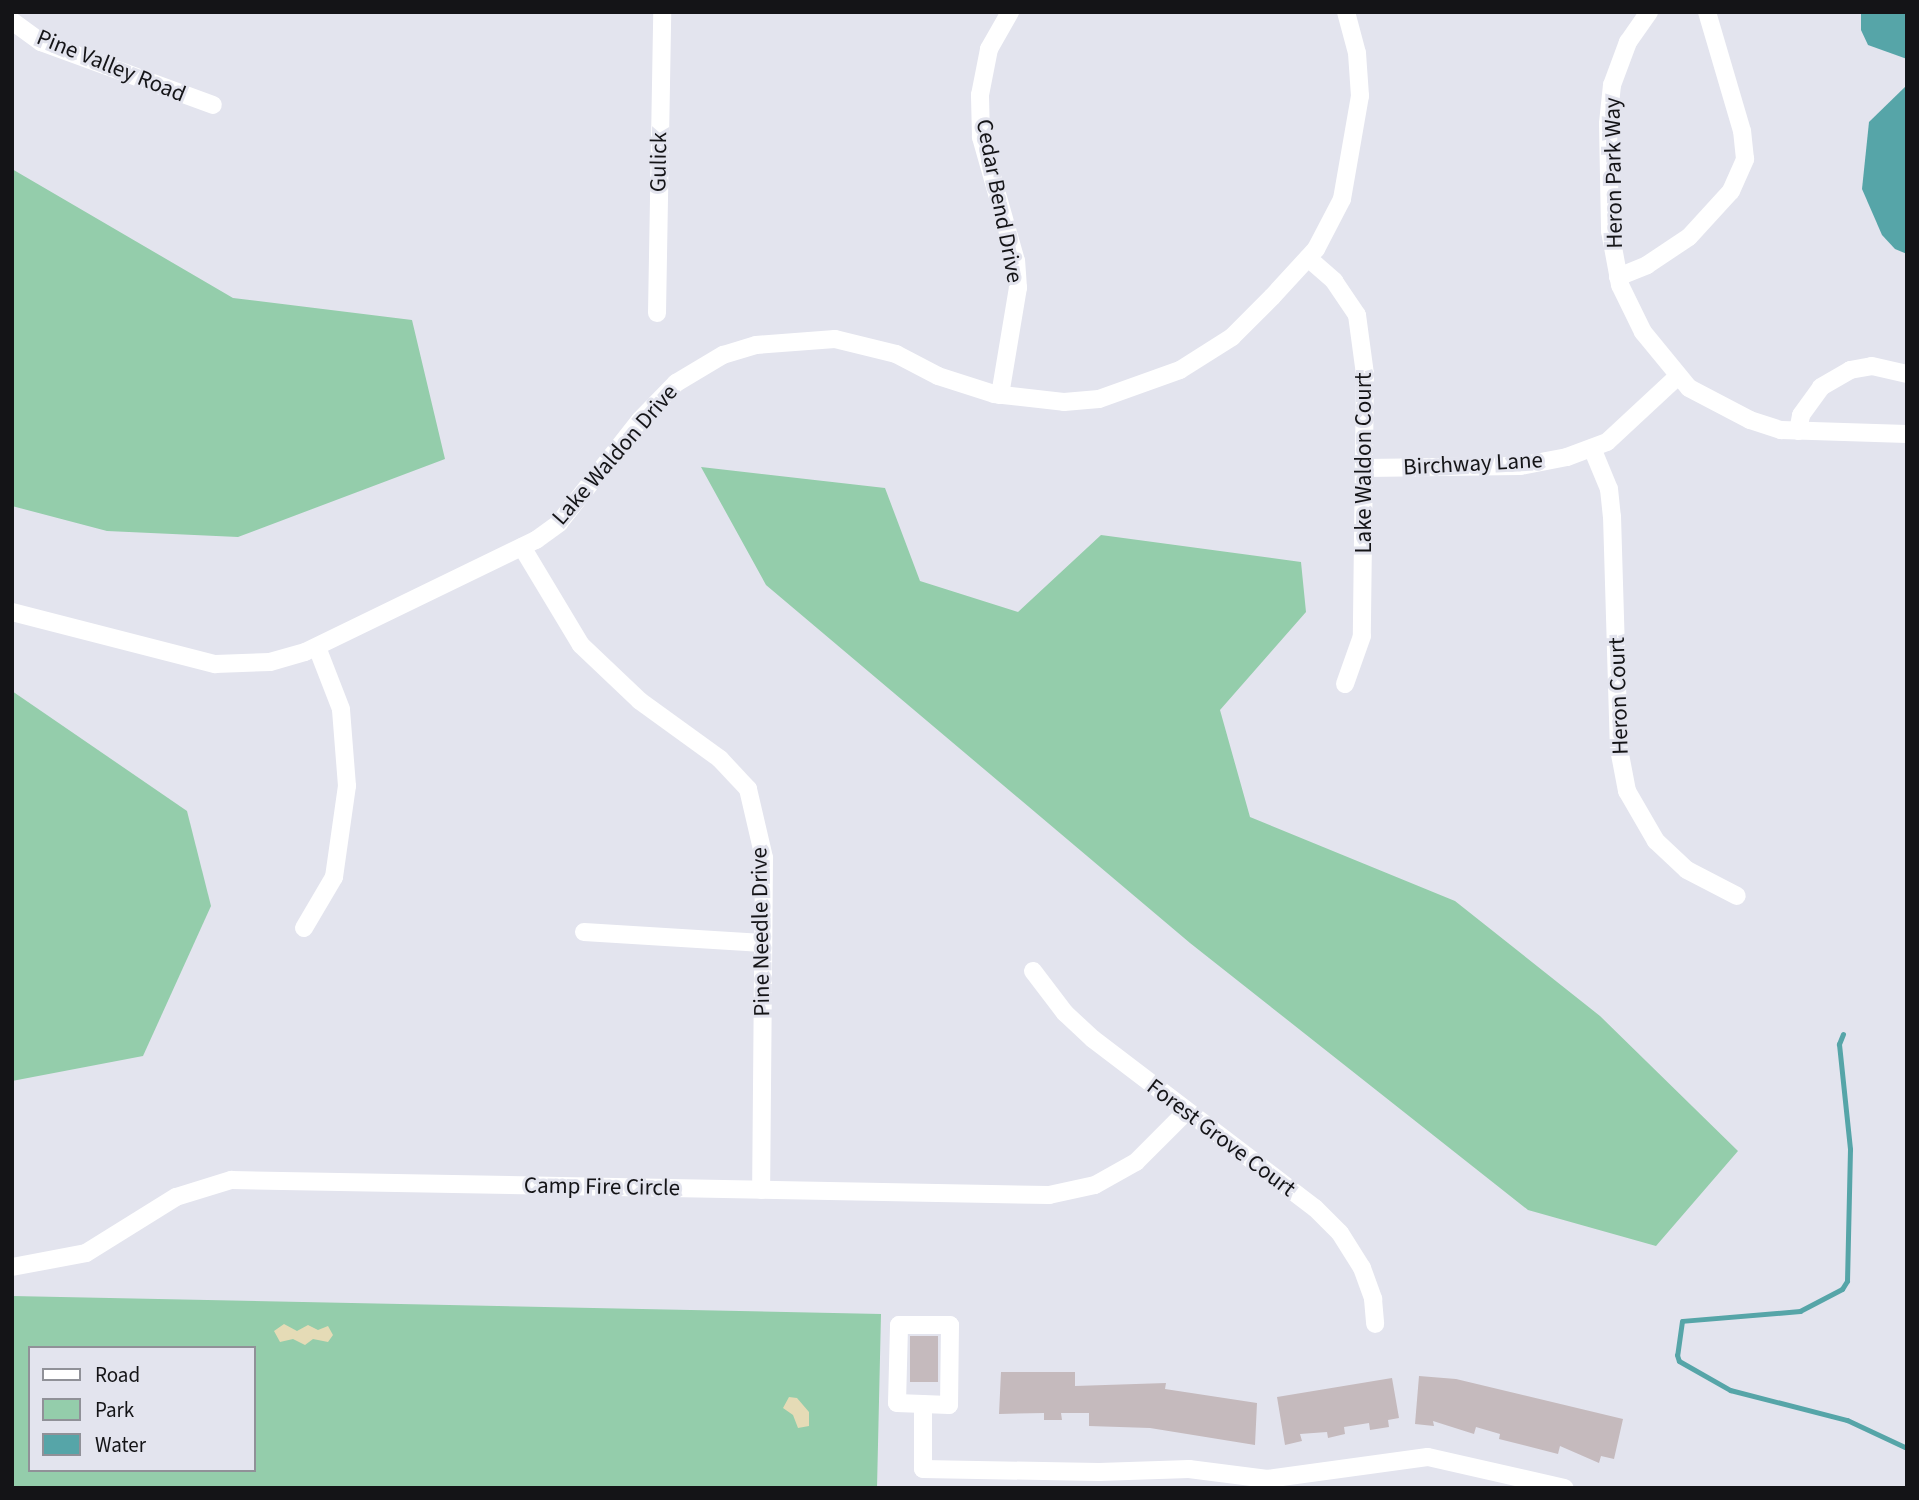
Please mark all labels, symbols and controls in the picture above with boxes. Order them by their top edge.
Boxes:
street label: Pine Valley Road [33,24,189,108]
street label: Heron Park Way [1599,97,1629,249]
street label: Cedar Bend Drive [970,117,1028,285]
street label: Gulick [645,132,673,192]
street label: Lake Waldon Court [1350,372,1378,554]
street label: Lake Waldon Drive [546,379,684,531]
street label: Birchway Lane [1402,447,1544,481]
street label: Heron Court [1603,637,1635,755]
street label: Pine Needle Drive [746,847,776,1017]
street label: Forest Grove Court [1141,1073,1301,1203]
street label: Camp Fire Circle [524,1172,680,1202]
legend [28,1346,256,1472]
text: Road [95,1360,140,1390]
text: Park [95,1395,134,1425]
text: Water [95,1430,146,1460]

